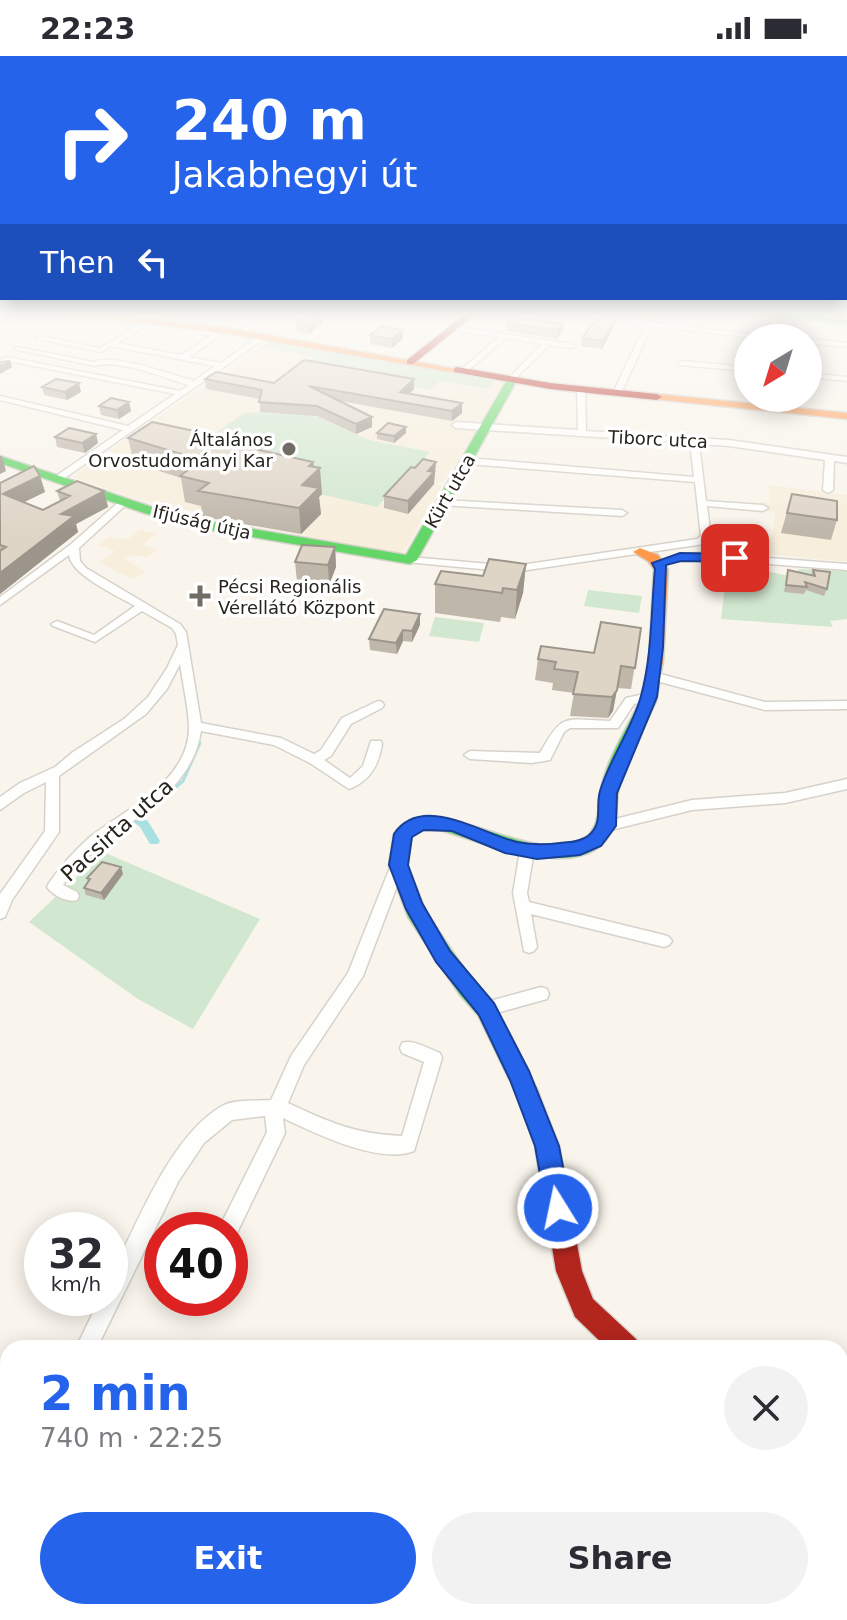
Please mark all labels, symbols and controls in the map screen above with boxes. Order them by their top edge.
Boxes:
text: 22:23 [40,11,136,46]
text: 240 m [172,87,367,152]
icon: right [40,88,144,192]
text: Jakabhegyi út [172,154,417,195]
icon: left [131,240,175,284]
text: Then [40,245,115,280]
north arrow [734,324,822,412]
map controls [734,324,822,412]
street label: Tiborc utca [607,426,708,452]
place label: Általános Orvostudományi Kar [88,429,274,471]
marker: Általános Orvostudományi Kar [280,440,298,458]
street label: Kürt utca [420,450,480,532]
street label: Ifjúság útja [151,501,253,543]
pin [701,524,769,592]
icon: arrive [713,536,757,580]
place label: Pécsi Regionális Vérellátó Központ [218,576,375,618]
marker: Pécsi Regionális Vérellátó Központ [189,585,211,607]
street label: Pacsirta utca [56,773,178,887]
position arrow [516,1166,600,1250]
speed limit sign: 40 [144,1212,248,1316]
text: 32 [48,1231,104,1277]
text: km/h [51,1272,101,1296]
text: 2 min [40,1365,191,1421]
button: close [724,1366,808,1450]
text: 740 m · 22:25 [40,1423,223,1453]
button: Exit [40,1512,416,1604]
button: Share [432,1512,808,1604]

